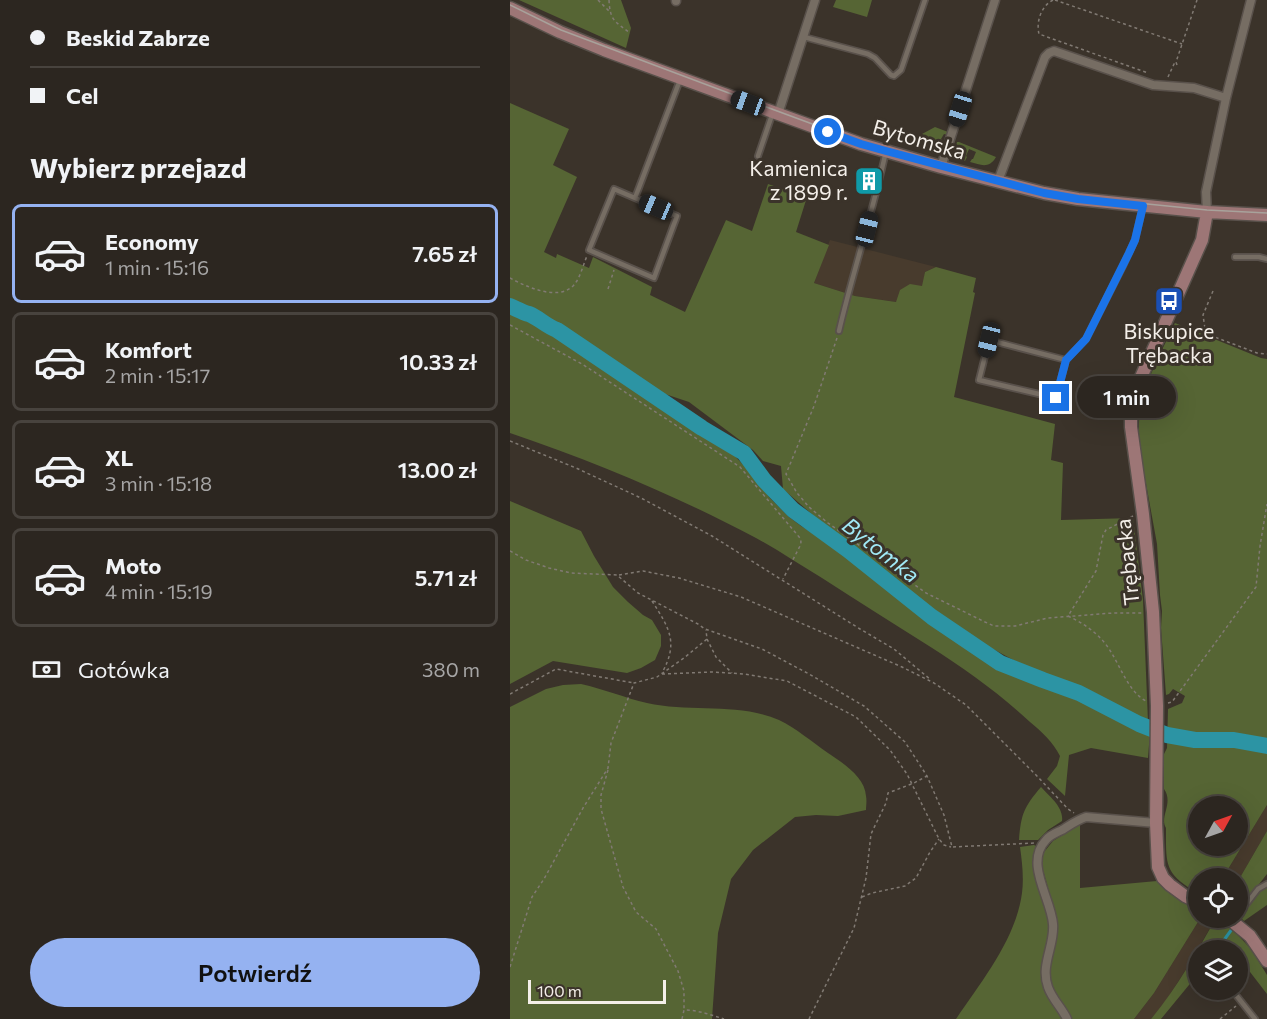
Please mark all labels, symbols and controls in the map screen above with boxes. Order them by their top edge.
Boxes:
text: Beskid Zabrze [66,24,210,51]
text: Cel [66,82,99,109]
car [728,88,768,118]
car [946,89,974,129]
street label: Bytomska [870,113,969,164]
route start [814,118,841,145]
text: Wybierz przejazd [30,151,247,184]
place label: Kamienica z 1899 r. [749,155,848,204]
building icon: Kamienica z 1899 r. [853,165,885,197]
car [636,192,676,222]
car [854,209,880,249]
icon: car [33,227,87,281]
text: Economy [105,228,199,255]
text: 7.65 zł [412,240,477,267]
text: 1 min · 15:16 [105,255,209,279]
bus stop icon: Biskupice Trębacka [1153,285,1185,317]
place label: Biskupice Trębacka [1124,318,1214,367]
car [976,320,1002,360]
icon: car [33,335,87,389]
text: Komfort [105,336,192,363]
text: 10.33 zł [399,348,477,375]
text: 2 min · 15:17 [105,363,210,387]
callout: 1 min [1077,377,1176,419]
route end [1042,384,1069,411]
text: 1 min [1103,385,1150,409]
icon: car [33,443,87,497]
text: XL [105,444,133,471]
text: 13.00 zł [398,456,477,483]
text: 3 min · 15:18 [105,471,212,495]
water label: Bytomka [838,511,925,588]
street label: Trębacka [1110,518,1143,607]
icon: car [33,551,87,605]
text: Moto [105,552,161,579]
text: 5.71 zł [415,564,477,591]
text: 4 min · 15:19 [105,579,213,603]
icon: cash [30,653,63,686]
text: Gotówka [78,656,170,683]
text: 380 m [422,657,480,681]
north arrow [1188,796,1248,856]
map controls [1188,796,1248,1000]
button: locate [1188,868,1248,928]
button: Potwierdź [30,938,480,1007]
button: layers [1188,940,1248,1000]
scale bar [528,977,666,1004]
text: 100 m [537,981,582,1000]

